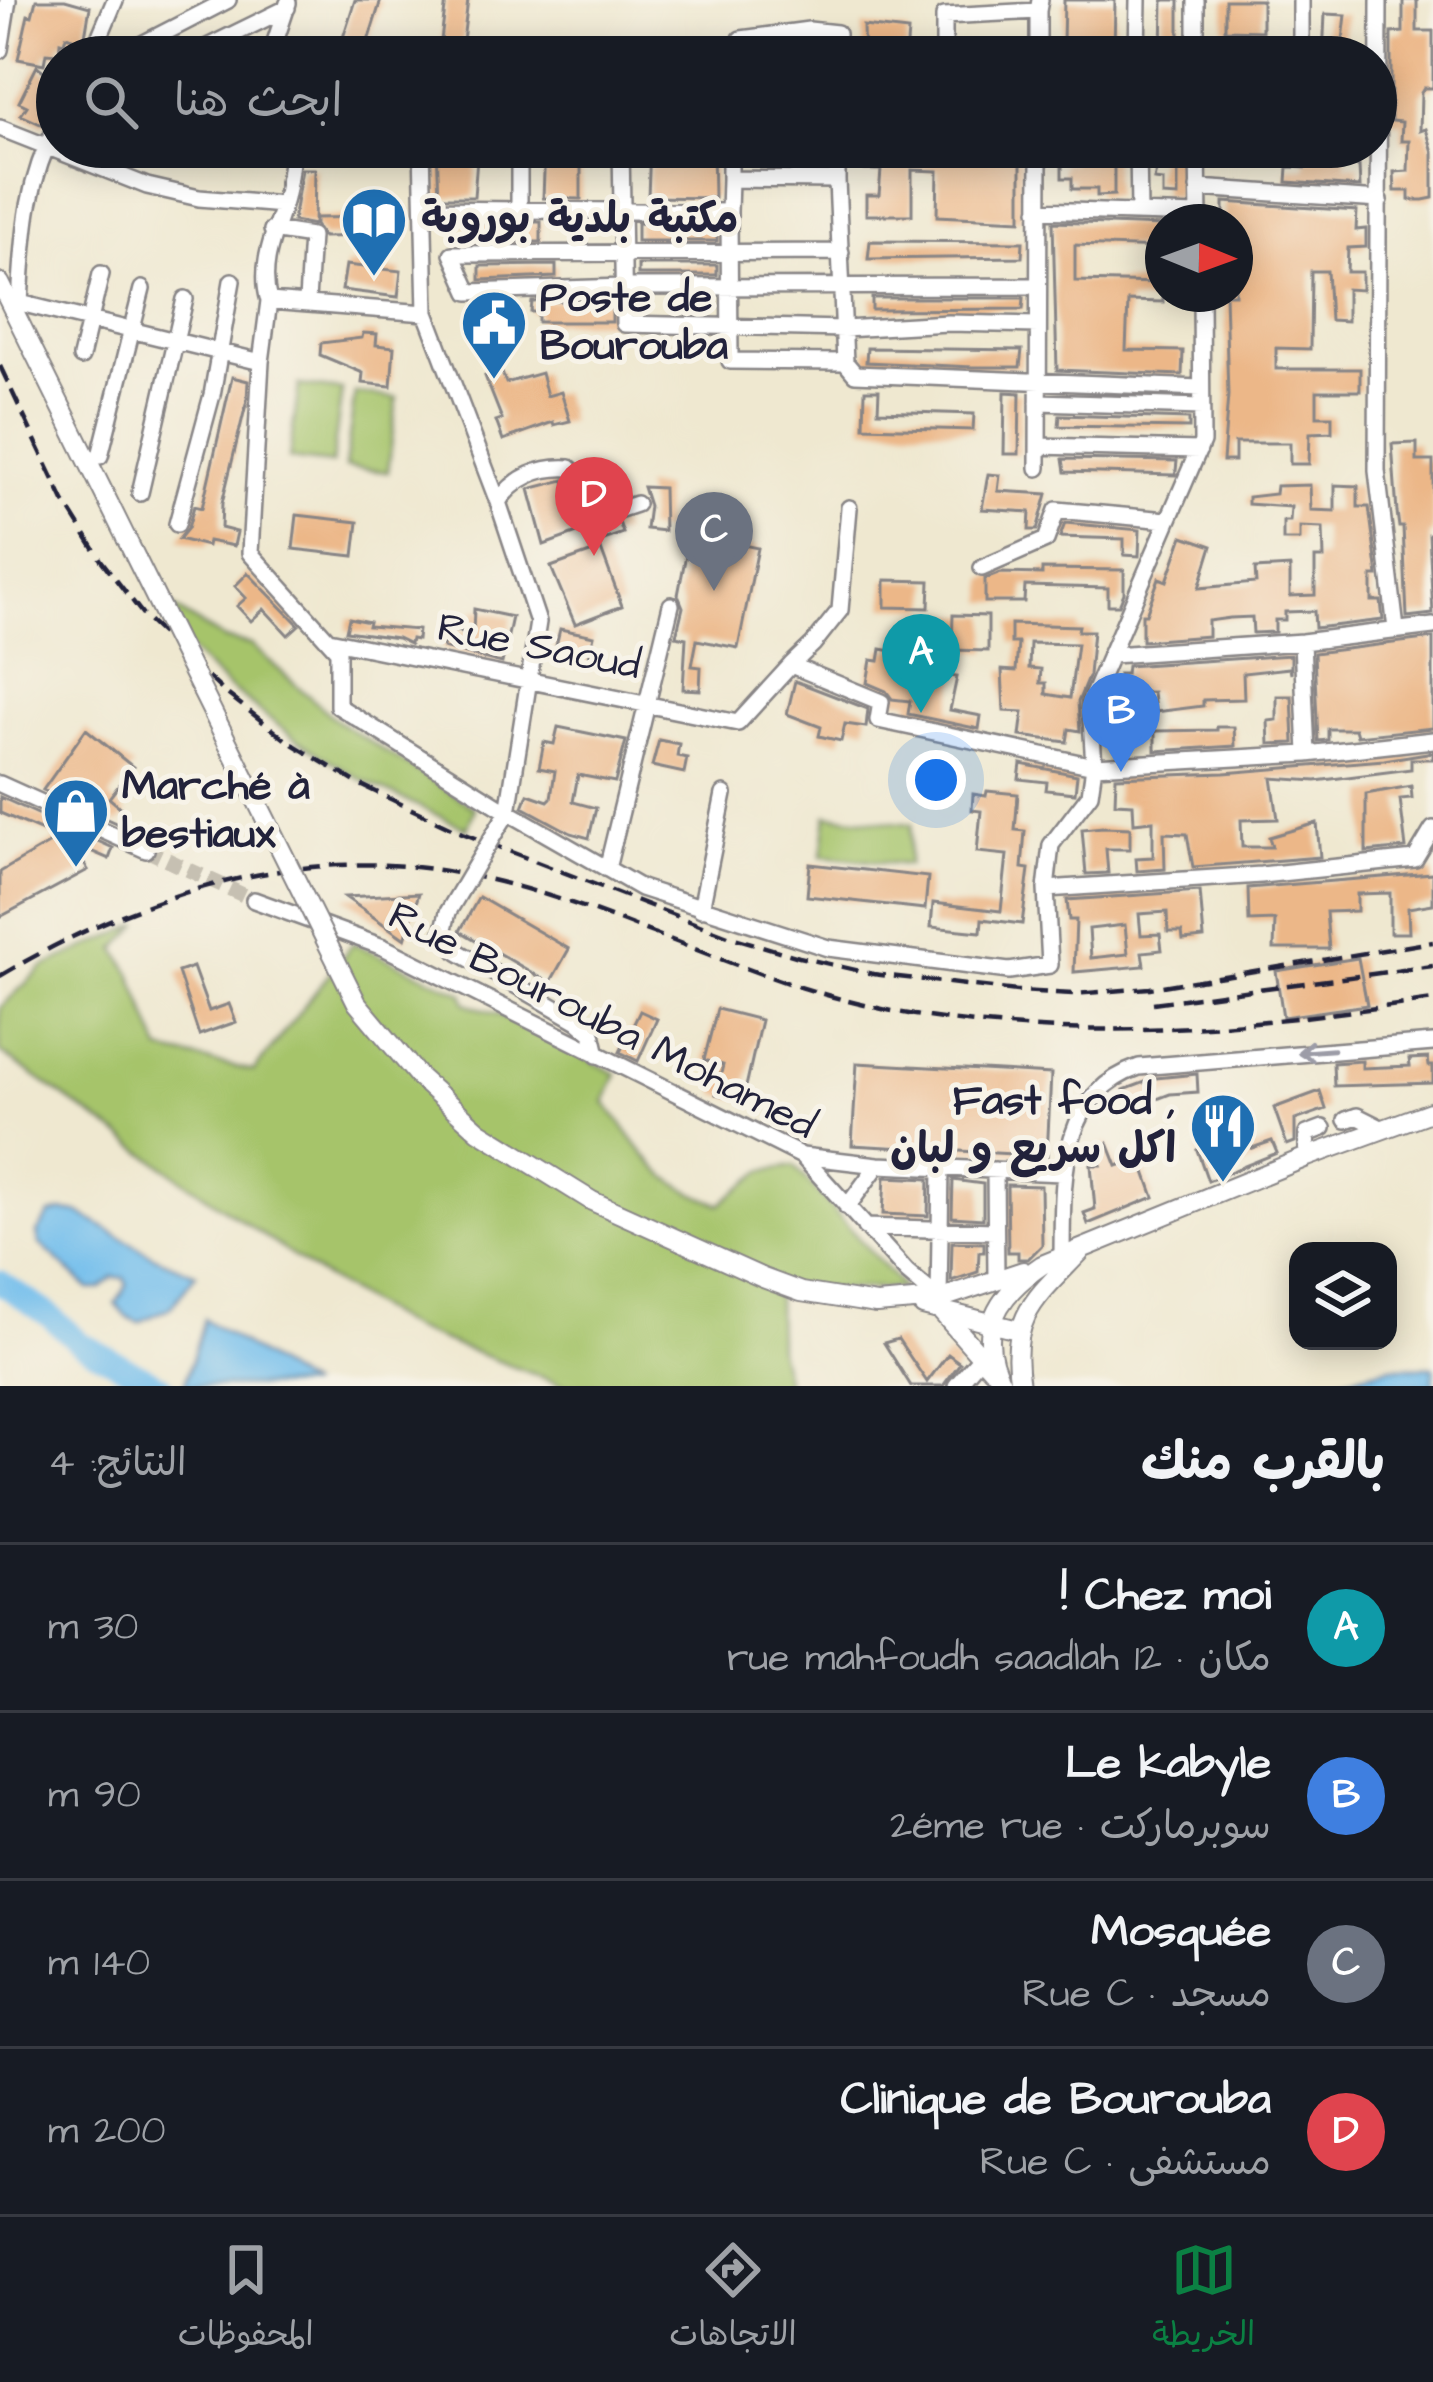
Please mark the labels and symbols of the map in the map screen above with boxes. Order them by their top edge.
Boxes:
library icon: مكتبة بلدية بوروبة [339,185,409,279]
place label: مكتبة بلدية بوروبة [421,191,738,249]
north arrow [1145,204,1253,312]
place label: Poste de Bourouba [540,270,729,376]
public building icon: Poste de Bourouba [459,288,529,382]
pin: D [555,457,633,556]
pin: C [675,492,753,591]
street label: Rue Saoud [433,599,645,695]
pin: A [882,614,960,713]
pin: B [1082,673,1160,772]
your location [906,750,966,810]
place label: Marché à bestiaux [122,758,310,864]
shop icon: Marché à bestiaux [41,776,111,870]
street label: Rue Bourouba Mohamed [378,888,826,1154]
one-way arrow [1297,1039,1336,1062]
place label: Fast food , اكل سريع و لبان [890,1073,1176,1179]
restaurant icon: Fast food , اكل سريع و لبان [1188,1091,1258,1185]

